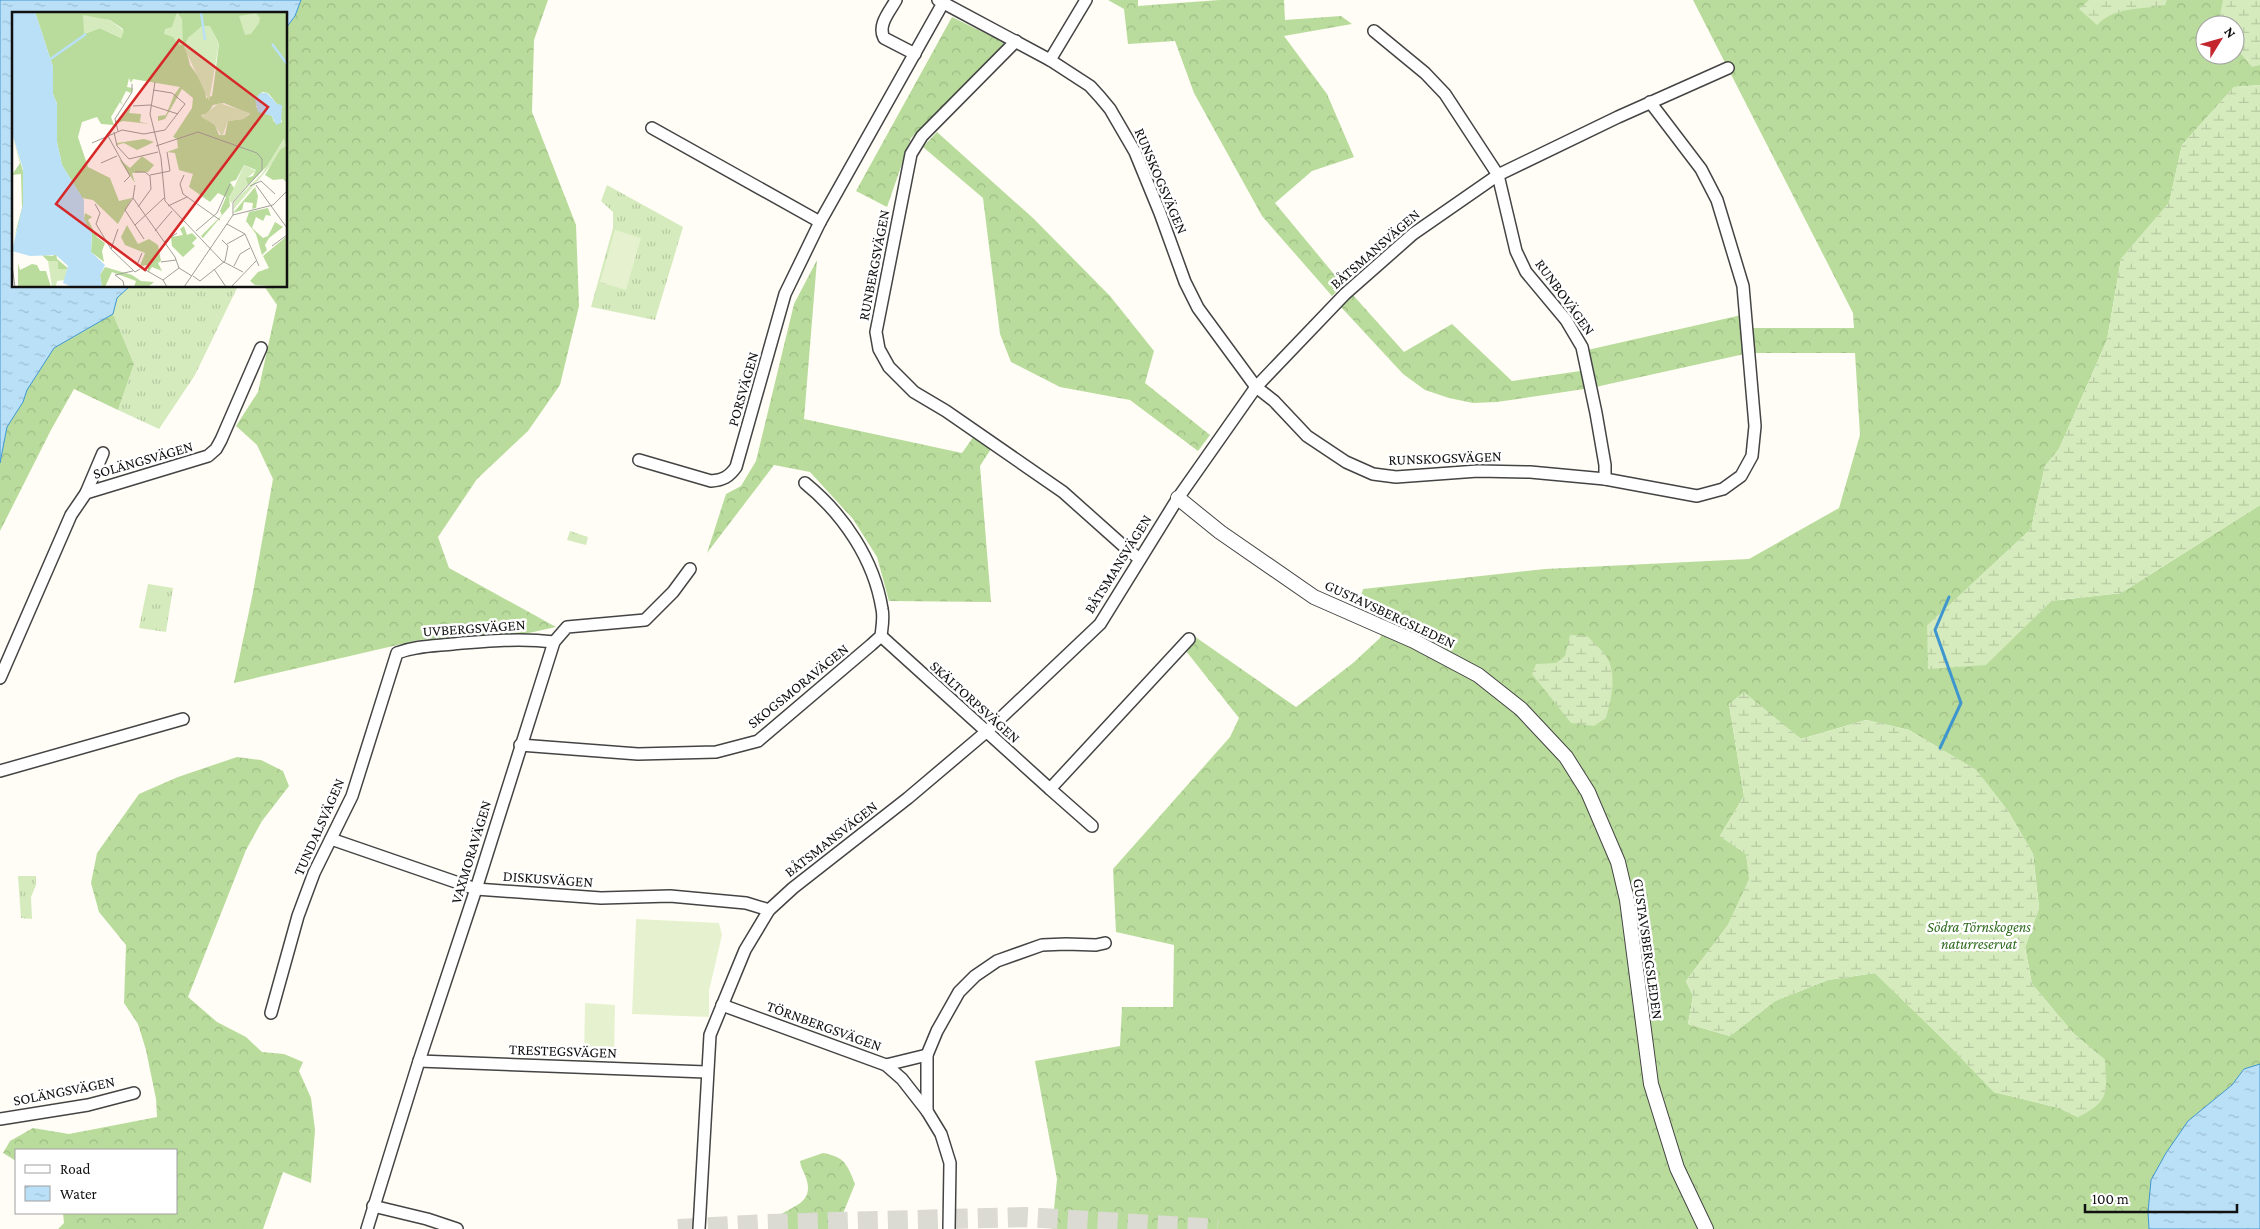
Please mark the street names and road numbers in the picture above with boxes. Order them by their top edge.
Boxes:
street label: RUNSKOGSVÄGEN [1131,126,1191,236]
street label: BÅTSMANSVÄGEN [1326,205,1423,292]
street label: RUNBERGSVÄGEN [855,208,893,322]
street label: RUNBOVÄGEN [1532,256,1598,338]
street label: PORSVÄGEN [725,350,761,428]
street label: SOLÄNGSVÄGEN [91,438,195,482]
street label: RUNSKOGSVÄGEN [1388,448,1502,468]
street label: BÅTSMANSVÄGEN [1080,511,1155,616]
street label: GUSTAVSBERGSLEDEN [1322,577,1458,651]
street label: UVBERGSVÄGEN [422,616,526,640]
street label: SKOGSMORAVÄGEN [745,640,852,731]
street label: SKÄLTORPSVÄGEN [927,658,1023,747]
street label: TUNDALSVÄGEN [290,776,348,878]
street label: BÅTSMANSVÄGEN [781,797,881,880]
street label: VAXMORAVÄGEN [448,798,494,906]
street label: DISKUSVÄGEN [502,868,594,890]
street label: GUSTAVSBERGSLEDEN [1630,877,1666,1021]
street label: TÖRNBERGSVÄGEN [764,998,884,1054]
street label: TRESTEGSVÄGEN [509,1041,617,1061]
street label: SOLÄNGSVÄGEN [12,1073,116,1109]

